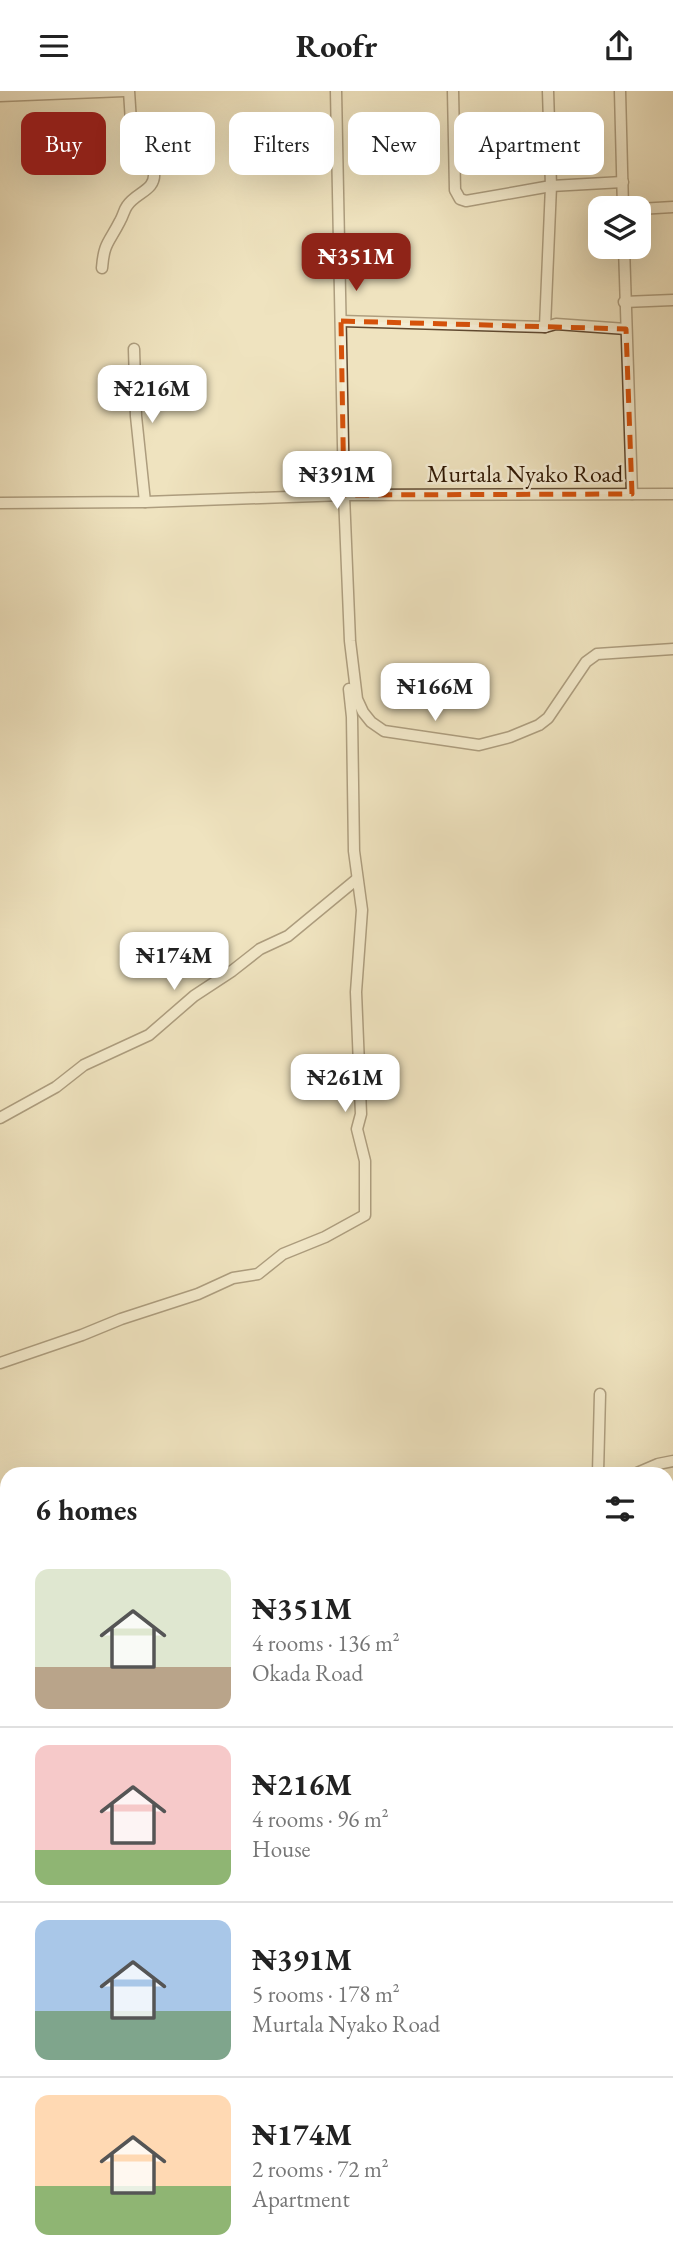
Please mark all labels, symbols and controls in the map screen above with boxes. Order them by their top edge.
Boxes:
text: Roofr [296,25,377,67]
icon: menu [35,27,73,65]
icon: share [600,27,638,65]
chip: Buy [21,112,106,175]
chip: Rent [120,112,215,175]
chip: Filters [229,112,334,175]
chip: New [348,112,440,175]
chip: Apartment [454,112,604,175]
map controls [588,196,651,259]
button: layers [588,196,651,259]
pin: ₦351M [307,233,405,293]
text: ₦351M [318,241,394,271]
pin: ₦216M [103,365,201,425]
text: ₦216M [114,373,190,403]
pin: ₦391M [288,451,386,511]
street label: Murtala Nyako Road [427,458,624,489]
text: ₦391M [299,459,375,489]
pin: ₦166M [386,663,484,723]
text: ₦166M [397,671,473,701]
pin: ₦174M [125,933,223,992]
text: ₦174M [136,940,212,970]
pin: ₦261M [296,1055,394,1114]
text: ₦261M [307,1062,383,1092]
text: 6 homes [35,1490,137,1529]
icon: filters [601,1490,639,1528]
text: ₦351M [252,1589,352,1628]
icon: home [91,1597,175,1681]
text: 4 rooms · 136 m² [252,1628,400,1658]
text: Okada Road [252,1658,363,1688]
text: ₦216M [252,1765,352,1804]
icon: home [91,1773,175,1857]
text: 4 rooms · 96 m² [252,1804,389,1834]
text: House [252,1834,311,1864]
text: ₦391M [252,1940,352,1979]
icon: home [91,1948,175,2032]
text: 5 rooms · 178 m² [252,1979,400,2009]
text: Murtala Nyako Road [252,2009,440,2039]
text: ₦174M [252,2115,352,2154]
icon: home [91,2123,175,2207]
text: 2 rooms · 72 m² [252,2154,389,2184]
text: Apartment [252,2184,350,2214]

